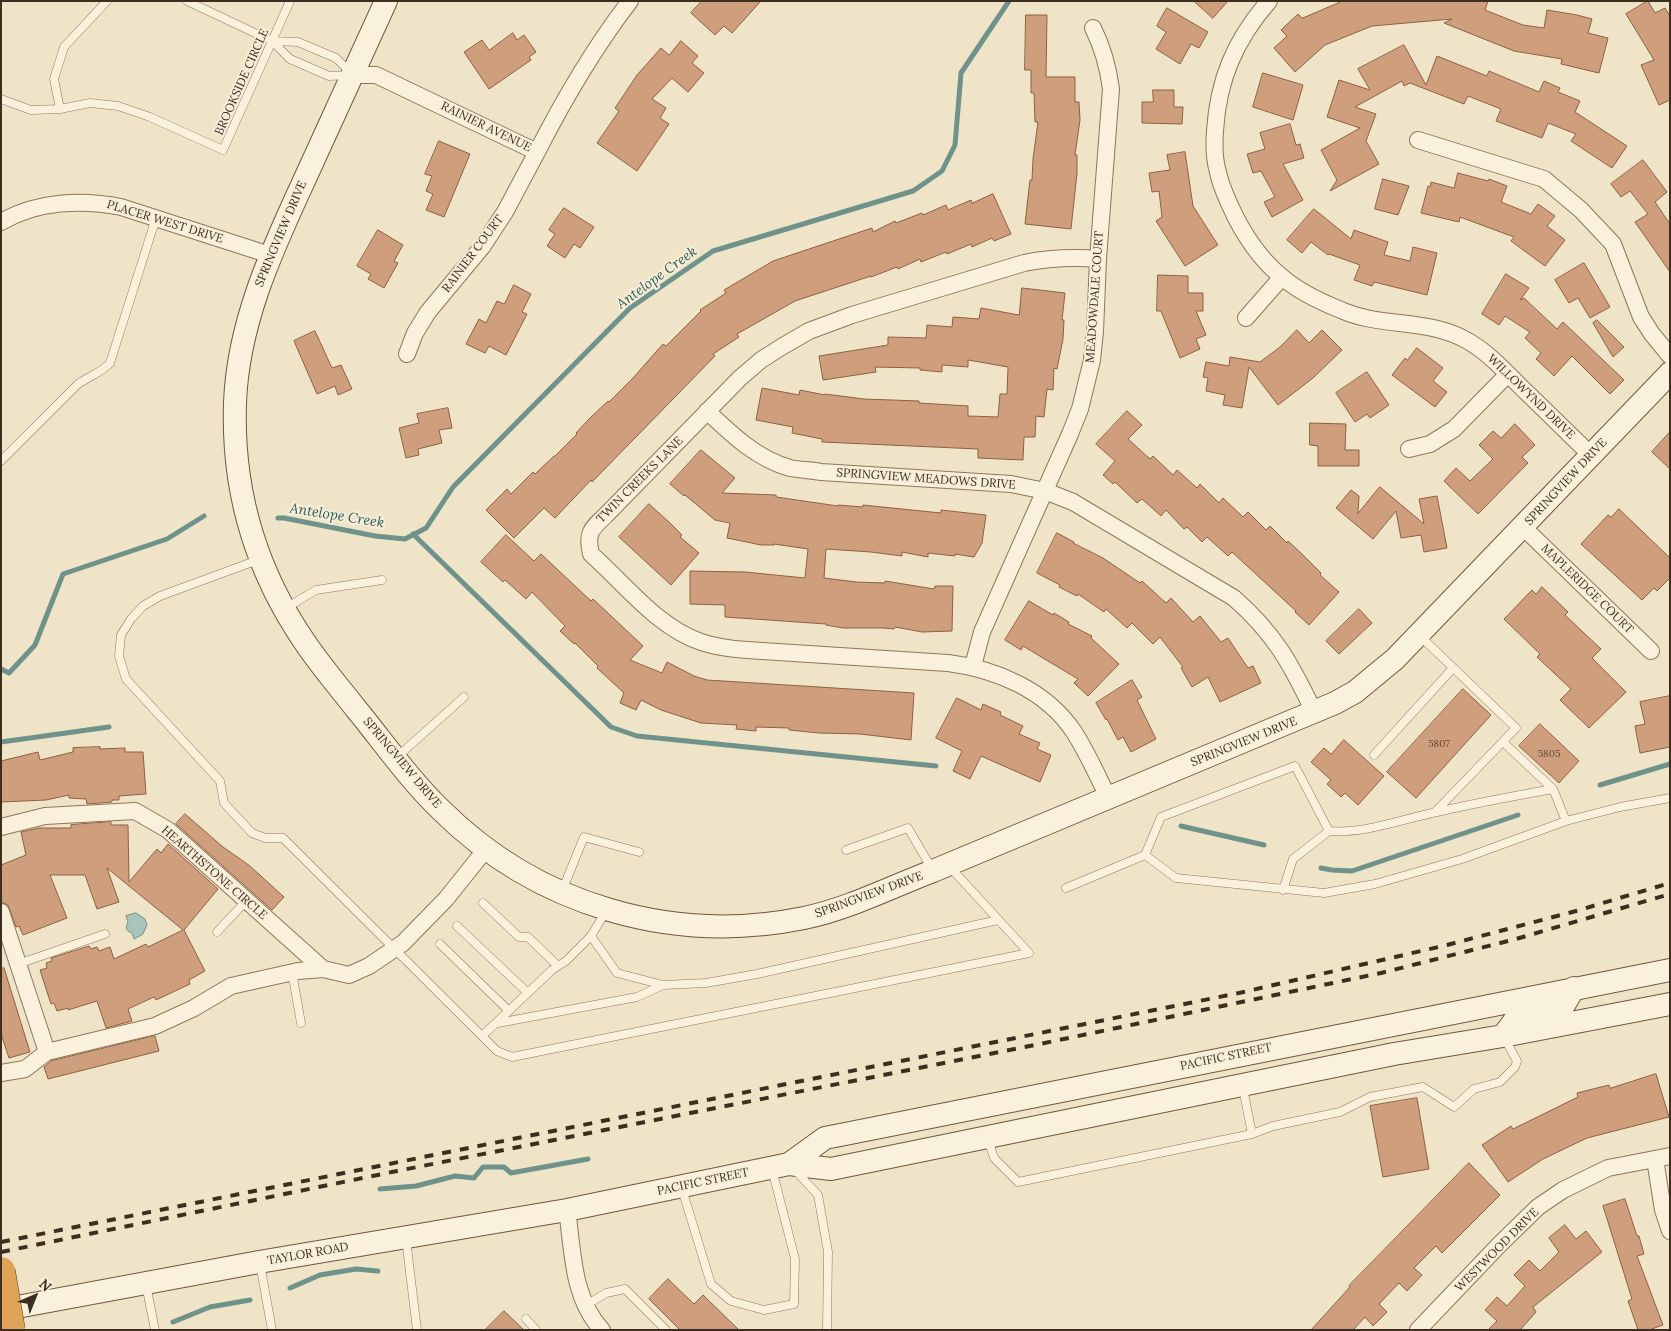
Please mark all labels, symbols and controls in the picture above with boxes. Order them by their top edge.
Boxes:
street label: BROOKSIDE CIRCLE [212,27,272,137]
street label: RAINIER AVENUE [438,99,534,155]
street label: SPRINGVIEW DRIVE [252,179,310,289]
street label: PLACER WEST DRIVE [105,197,225,247]
street label: RAINIER COURT [439,213,507,295]
street label: MEADOWDALE COURT [1083,231,1107,363]
water label: Antelope Creek [614,243,700,313]
street label: WILLOWYND DRIVE [1484,352,1578,442]
street label: TWIN CREEKS LANE [594,434,686,526]
street label: SPRINGVIEW DRIVE [1522,435,1610,529]
street label: SPRINGVIEW MEADOWS DRIVE [836,466,1016,492]
water label: Antelope Creek [289,500,385,532]
street label: MAPLERIDGE COURT [1538,541,1636,637]
street label: SPRINGVIEW DRIVE [1189,714,1299,770]
street label: SPRINGVIEW DRIVE [360,715,444,811]
house number: 5807 [1428,738,1450,750]
house number: 5805 [1538,748,1560,760]
street label: HEARTHSTONE CIRCLE [158,823,270,923]
street label: SPRINGVIEW DRIVE [813,869,925,921]
street label: PACIFIC STREET [1179,1040,1273,1074]
street label: PACIFIC STREET [656,1165,750,1199]
street label: WESTWOOD DRIVE [1452,1205,1542,1295]
street label: TAYLOR ROAD [266,1240,350,1268]
north arrow [10,1271,60,1321]
text: N [35,1275,56,1295]

